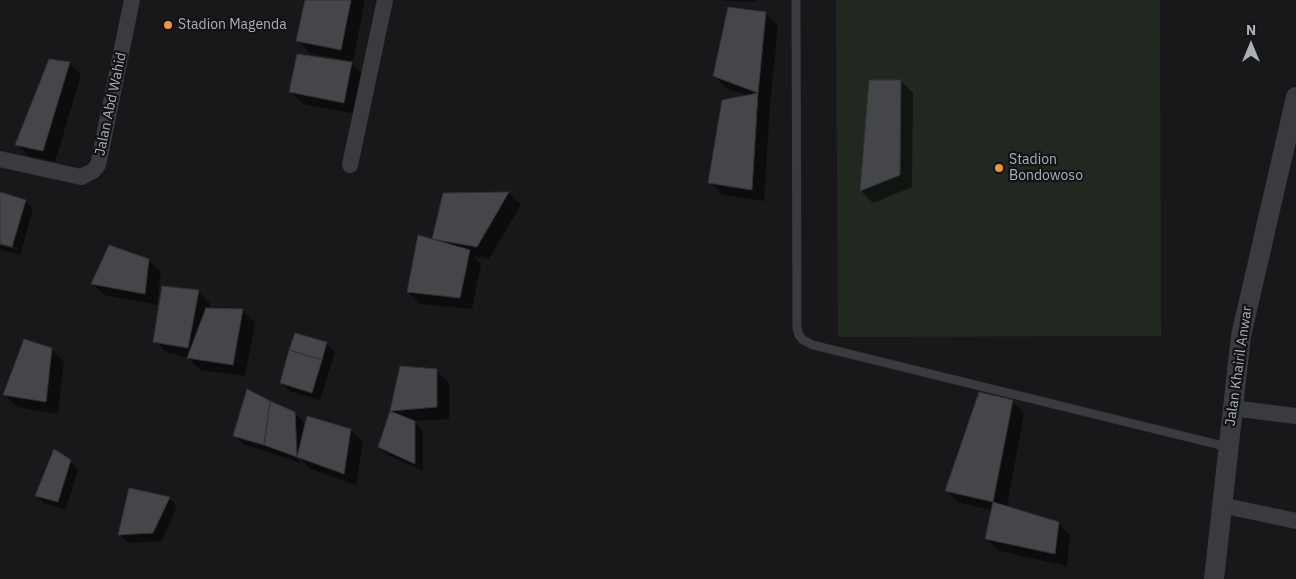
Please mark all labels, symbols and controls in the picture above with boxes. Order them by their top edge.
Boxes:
place label: Stadion Magenda [178,17,287,33]
marker: Stadion Magenda [162,19,174,31]
north arrow [1226,20,1276,70]
text: N [1246,21,1256,39]
street label: Jalan Abd Wahid [92,51,130,157]
place label: Stadion Bondowoso [1009,152,1083,184]
marker: Stadion Bondowoso [993,162,1005,174]
street label: Jalan Khairil Anwar [1222,305,1256,427]

